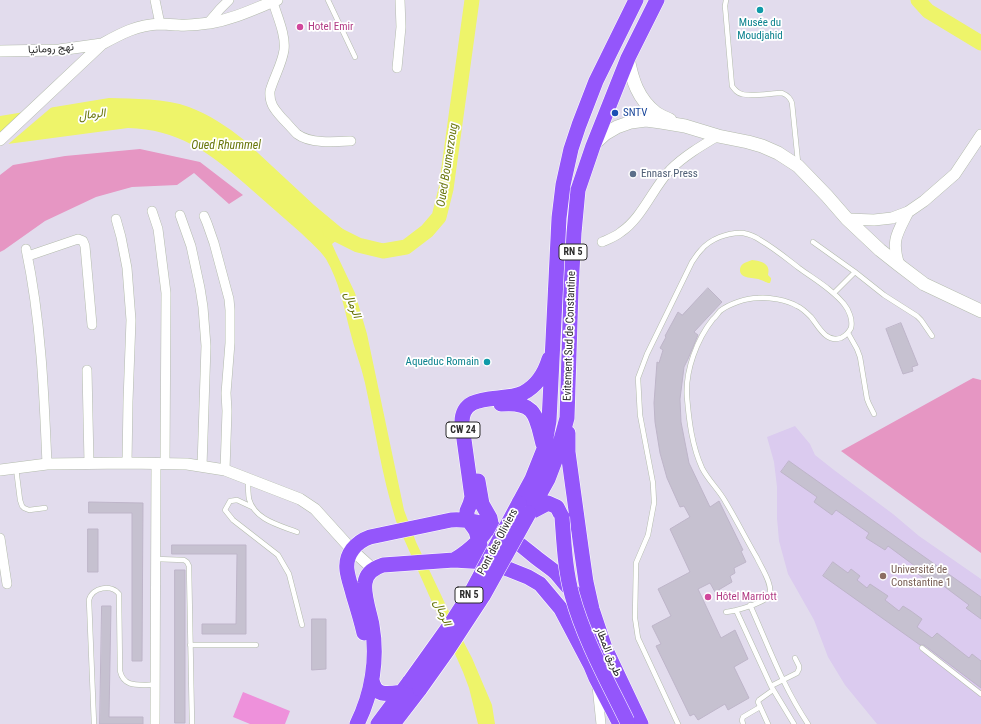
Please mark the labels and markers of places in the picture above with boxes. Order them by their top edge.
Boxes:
marker: Musée du Moudjahid [755,5,765,15]
place label: Musée du Moudjahid [737,16,783,42]
place label: Hotel Emir [308,20,353,34]
marker: Hotel Emir [295,22,305,32]
place label: SNTV [623,106,647,120]
marker: SNTV [610,108,620,118]
place label: Ennasr Press [641,167,698,181]
marker: Ennasr Press [628,169,638,179]
place label: Aqueduc Romain [406,355,479,369]
marker: Aqueduc Romain [482,357,492,367]
place label: Université de Constantine 1 [891,563,951,589]
marker: Université de Constantine 1 [878,571,888,581]
place label: Hôtel Marriott [716,590,777,604]
marker: Hôtel Marriott [703,592,713,602]

